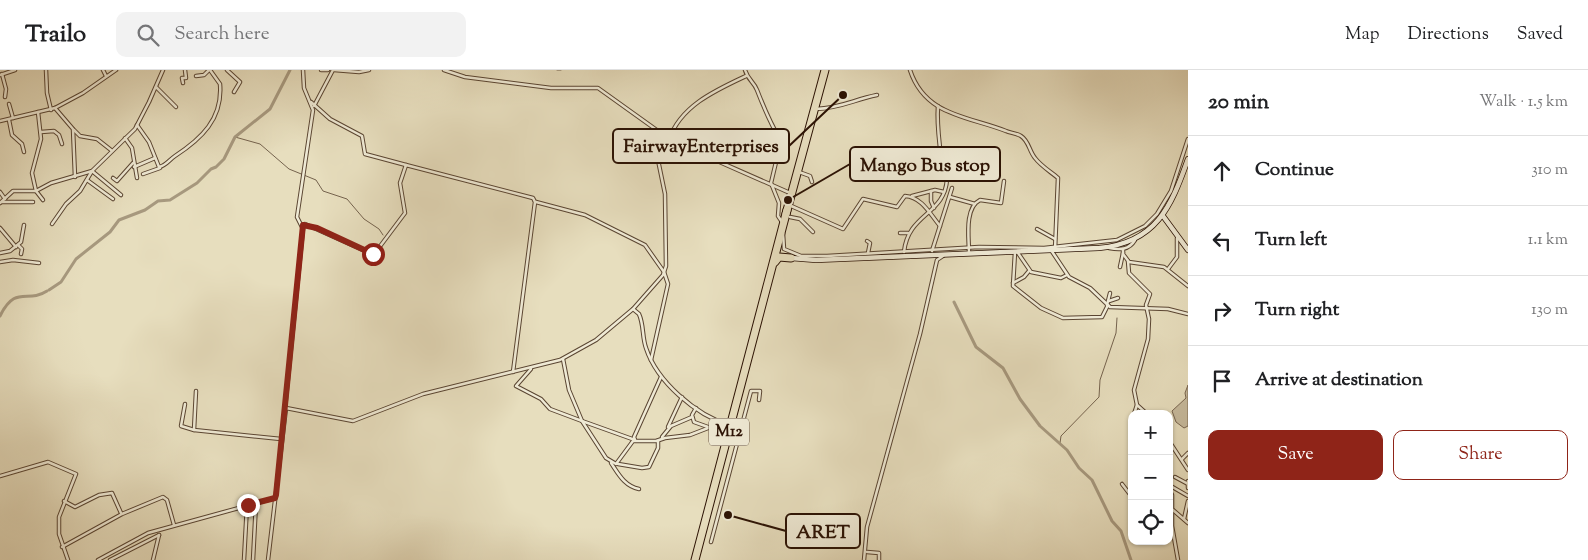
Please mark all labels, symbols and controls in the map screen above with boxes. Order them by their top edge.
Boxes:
search box [116,12,466,57]
text: Trailo [25,18,86,52]
icon: search [134,21,162,49]
text: Search here [174,21,270,48]
text: Map [1345,22,1380,48]
text: Directions [1408,22,1489,48]
text: Saved [1517,22,1563,48]
text: 20 min [1208,88,1269,118]
text: Walk · 1.5 km [1479,91,1568,114]
callout: FairwayEnterprises [613,129,789,163]
text: FairwayEnterprises [623,134,779,161]
callout: Mango Bus stop [850,147,1000,181]
text: Mango Bus stop [860,153,990,180]
icon: ahead [1208,157,1236,185]
text: Continue [1255,157,1334,184]
text: 310 m [1531,159,1568,182]
icon: left [1208,227,1236,255]
text: Turn left [1255,227,1327,254]
text: 1.1 km [1528,229,1568,252]
route start [362,243,385,266]
icon: right [1208,297,1236,325]
text: Turn right [1255,297,1339,324]
text: 130 m [1531,299,1568,322]
icon: arrive [1208,367,1236,395]
text: Arrive at destination [1255,367,1423,394]
map controls [1128,410,1173,545]
button: + [1128,410,1173,455]
road number: M12 [709,418,749,446]
button: Save [1208,430,1383,480]
button: Share [1393,430,1568,480]
button: − [1128,455,1173,500]
route end [237,494,260,517]
button: locate [1128,500,1173,545]
callout: ARET [786,514,860,548]
text: ARET [796,520,851,547]

